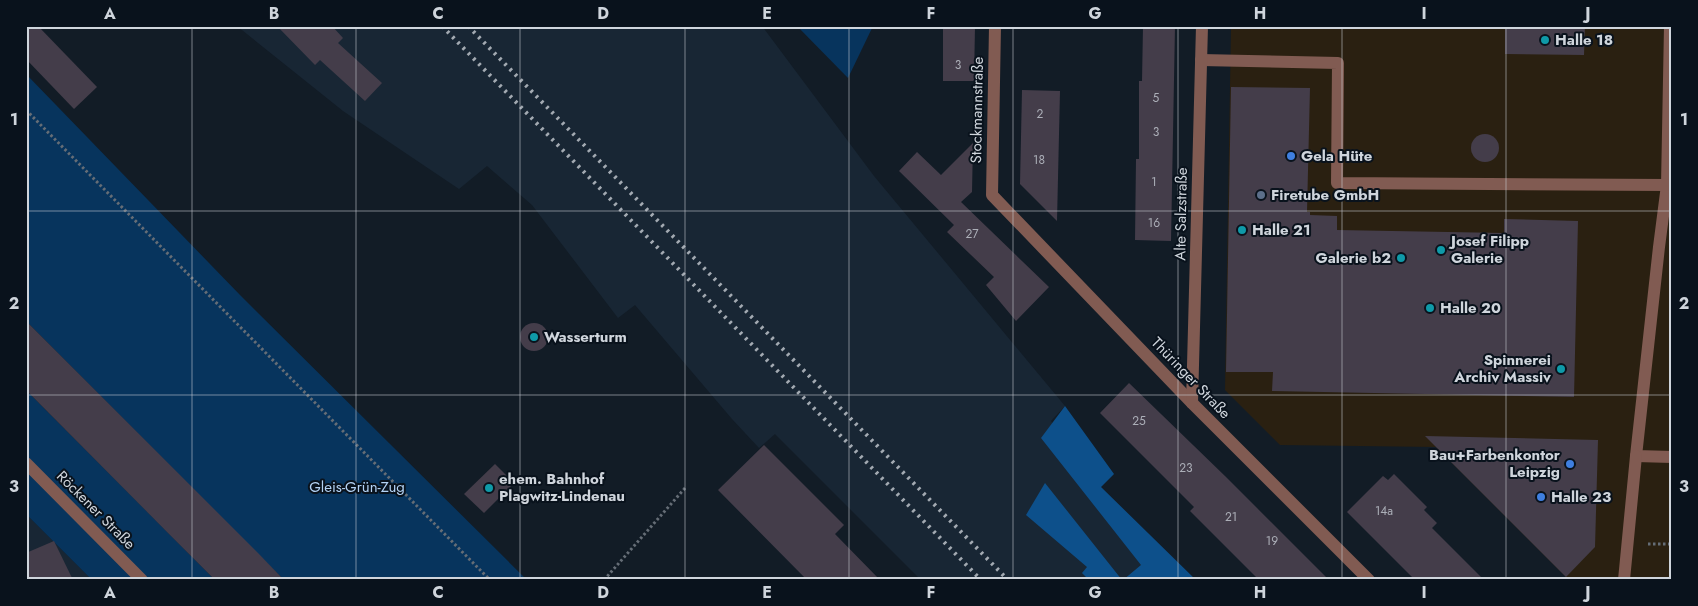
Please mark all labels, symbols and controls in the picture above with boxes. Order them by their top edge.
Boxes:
text: A [103,2,116,25]
text: B [269,2,279,25]
text: C [432,2,444,25]
text: D [597,2,609,25]
text: E [762,2,772,25]
text: F [927,2,935,25]
text: G [1088,2,1102,25]
text: H [1254,2,1266,25]
text: I [1421,2,1427,25]
text: J [1582,2,1591,25]
place label: Halle 18 [1555,29,1613,51]
marker: Halle 18 [1539,34,1551,46]
house number: 3 [955,56,962,74]
street label: Stockmannstraße [965,56,989,164]
house number: 5 [1153,89,1160,107]
house number: 2 [1037,105,1044,123]
text: 1 [10,108,18,131]
text: 1 [1680,108,1688,131]
house number: 3 [1153,123,1160,141]
place label: Gela Hüte [1301,145,1373,167]
marker: Gela Hüte [1285,150,1297,162]
house number: 18 [1033,151,1045,169]
street label: Alte Salzstraße [1169,167,1193,261]
house number: 1 [1151,173,1157,191]
place label: Firetube GmbH [1271,184,1379,206]
marker: Firetube GmbH [1255,189,1267,201]
house number: 16 [1148,214,1160,232]
place label: Halle 21 [1252,219,1311,241]
marker: Halle 21 [1236,224,1248,236]
house number: 27 [965,225,979,243]
place label: Josef Filipp Galerie [1448,230,1529,269]
marker: Josef Filipp Galerie [1435,244,1447,256]
place label: Galerie b2 [1316,247,1391,269]
marker: Galerie b2 [1395,252,1407,264]
text: 2 [9,292,19,315]
text: 2 [1679,292,1689,315]
place label: Halle 20 [1440,297,1501,319]
marker: Halle 20 [1424,302,1436,314]
place label: Wasserturm [544,326,627,348]
marker: Wasserturm [528,331,540,343]
street label: Thüringer Straße [1146,332,1236,424]
place label: Spinnerei Archiv Massiv [1453,349,1551,388]
marker: Spinnerei Archiv Massiv [1555,363,1567,375]
house number: 25 [1132,412,1146,430]
place label: Bau+Farbenkontor Leipzig [1429,444,1561,483]
marker: Bau+Farbenkontor Leipzig [1564,458,1576,470]
house number: 23 [1179,459,1193,477]
street label: Röckener Straße [52,466,141,555]
place label: ehem. Bahnhof Plagwitz-Lindenau [499,468,625,507]
text: 3 [9,475,19,498]
text: 3 [1679,475,1689,498]
park label: Gleis-Grün-Zug [309,476,405,498]
marker: ehem. Bahnhof Plagwitz-Lindenau [483,482,495,494]
place label: Halle 23 [1551,486,1611,508]
marker: Halle 23 [1535,491,1547,503]
house number: 14a [1375,502,1393,520]
house number: 21 [1225,508,1237,526]
house number: 19 [1266,532,1278,550]
text: A [103,581,116,604]
text: B [269,581,279,604]
text: C [432,581,444,604]
text: D [597,581,609,604]
text: E [762,581,772,604]
text: F [927,581,935,604]
text: G [1088,581,1102,604]
text: H [1254,581,1266,604]
text: I [1421,581,1427,604]
text: J [1582,581,1591,604]

